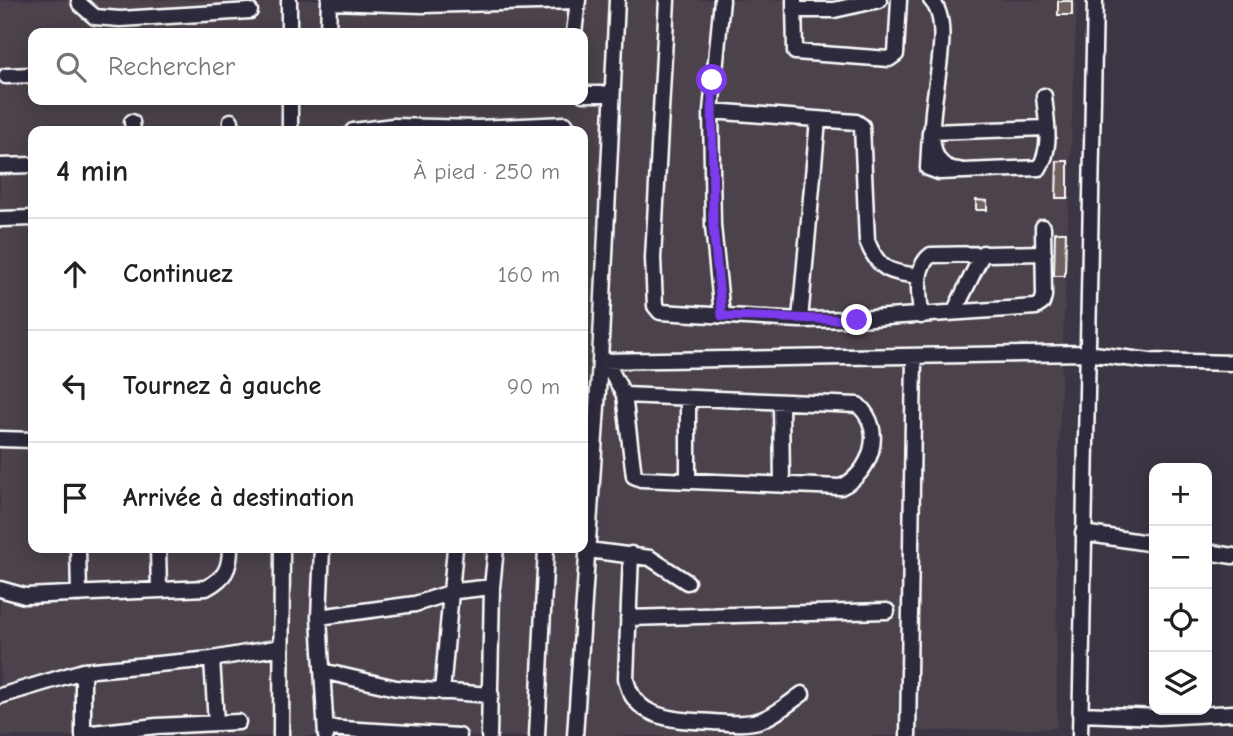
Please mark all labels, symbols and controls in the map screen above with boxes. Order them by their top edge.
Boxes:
search box [28,28,588,105]
icon: search [52,48,90,86]
text: Rechercher [108,52,235,82]
route start [696,64,727,95]
text: 4 min [56,154,128,189]
text: À pied · 250 m [413,158,560,185]
icon: ahead [56,255,94,293]
text: Continuez [123,259,233,289]
text: 160 m [498,261,560,288]
route end [841,304,872,335]
icon: left [56,367,94,405]
text: Tournez à gauche [123,371,321,401]
text: 90 m [507,373,560,400]
map controls [1149,463,1212,715]
button: + [1149,463,1212,526]
icon: arrive [56,479,94,517]
text: Arrivée à destination [123,483,354,513]
button: − [1149,526,1212,589]
button: locate [1149,589,1212,652]
button: layers [1149,652,1212,715]

